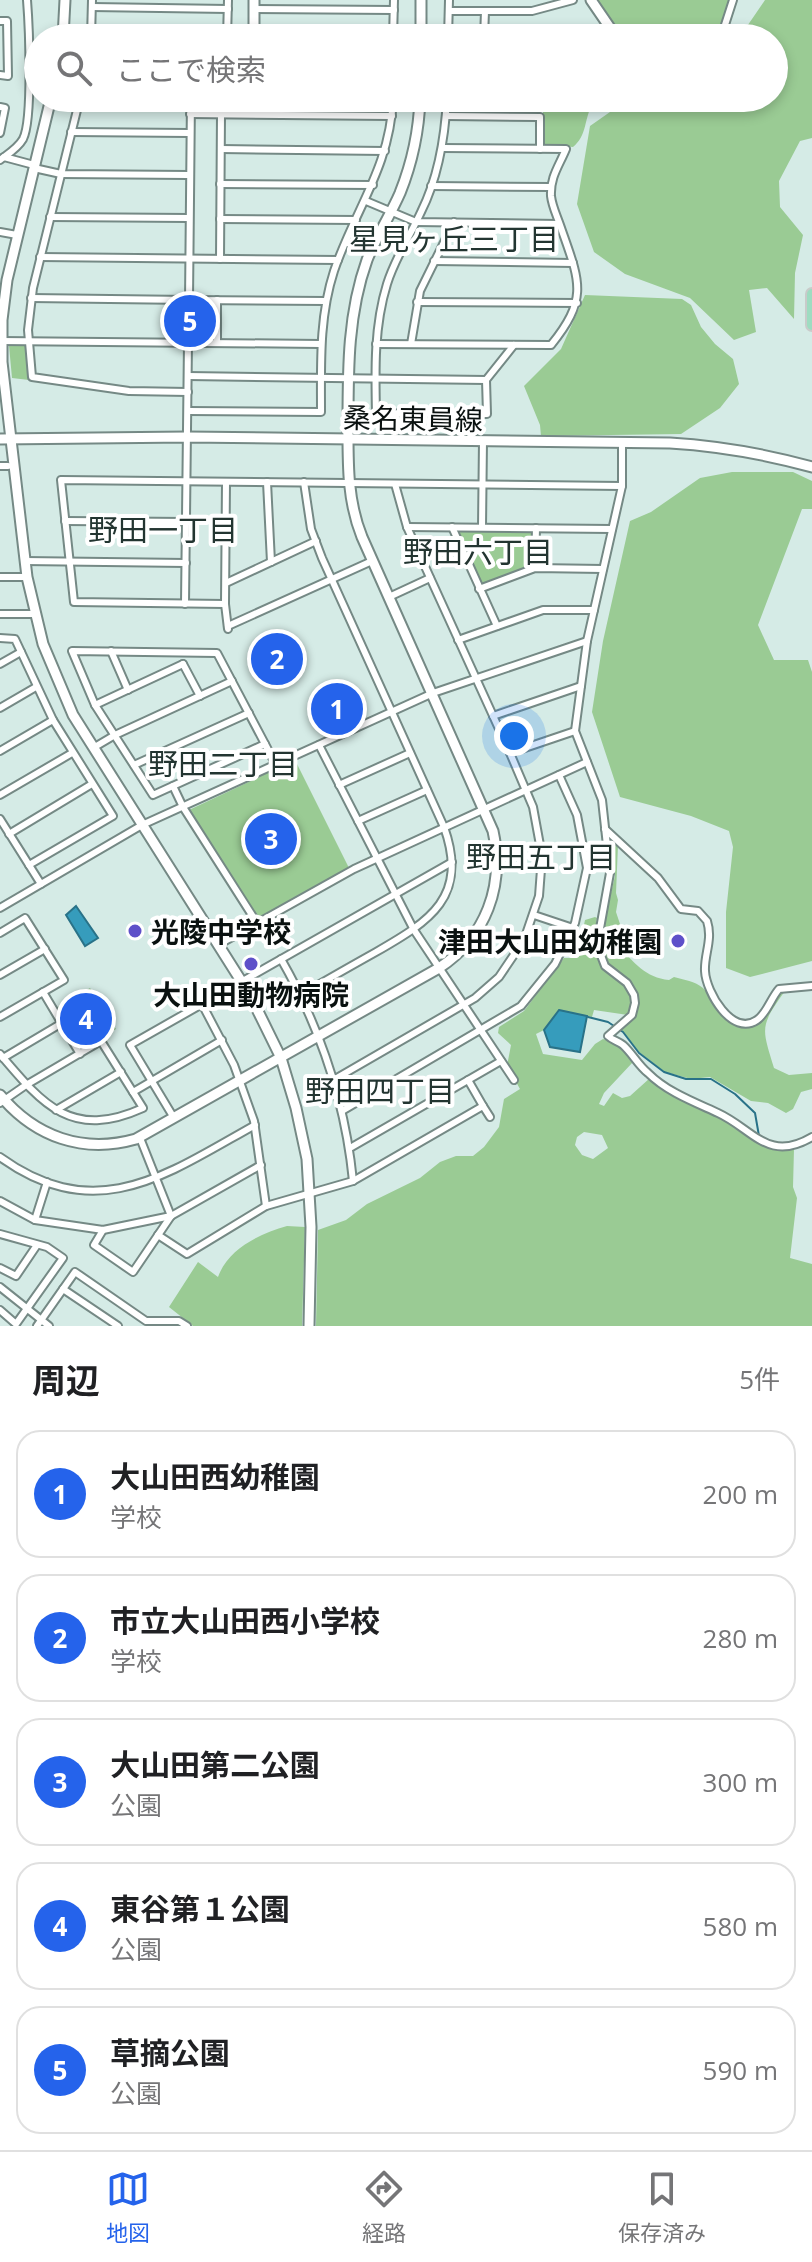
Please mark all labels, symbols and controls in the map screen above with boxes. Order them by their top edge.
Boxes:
search box [24,24,788,112]
icon: search [52,46,96,90]
text: ここで検索 [116,49,266,90]
district label: 星見ヶ丘三丁目 [349,218,559,259]
pin: 5 [164,291,216,351]
street label: 桑名東員線 [343,398,483,438]
district label: 野田一丁目 [88,509,238,550]
district label: 野田六丁目 [403,531,553,572]
pin: 2 [251,629,303,689]
pin: 1 [311,679,363,739]
your location [494,716,534,756]
district label: 野田二丁目 [148,743,298,784]
pin: 3 [245,809,297,869]
district label: 野田五丁目 [466,836,616,877]
place label: 光陵中学校 [151,912,291,950]
marker: 光陵中学校 [126,922,144,940]
place label: 津田大山田幼稚園 [438,922,662,960]
marker: 津田大山田幼稚園 [669,932,687,950]
marker: 大山田動物病院 [242,955,260,973]
place label: 大山田動物病院 [153,975,349,1013]
pin: 4 [60,989,112,1049]
district label: 野田四丁目 [305,1070,455,1111]
text: 周辺 [32,1357,100,1403]
text: 5件 [739,1361,780,1397]
text: 大山田西幼稚園 [110,1456,320,1497]
text: 1 [53,1476,67,1512]
text: 200 m [703,1476,778,1512]
text: 学校 [110,1499,162,1535]
text: 市立大山田西小学校 [110,1600,380,1641]
text: 2 [53,1620,67,1656]
text: 280 m [703,1620,778,1656]
text: 学校 [110,1643,162,1679]
text: 大山田第二公園 [110,1744,320,1785]
text: 3 [53,1764,67,1800]
text: 300 m [703,1764,778,1800]
text: 公園 [110,1787,162,1823]
text: 東谷第１公園 [110,1888,290,1929]
text: 4 [53,1908,67,1944]
text: 580 m [703,1908,778,1944]
text: 公園 [110,1931,162,1967]
text: 草摘公園 [110,2032,230,2073]
text: 5 [53,2052,67,2088]
text: 590 m [703,2052,778,2088]
text: 公園 [110,2075,162,2111]
tab: 地図 [106,2167,150,2247]
tab: 経路 [362,2167,406,2247]
tab: 保存済み [618,2167,706,2247]

